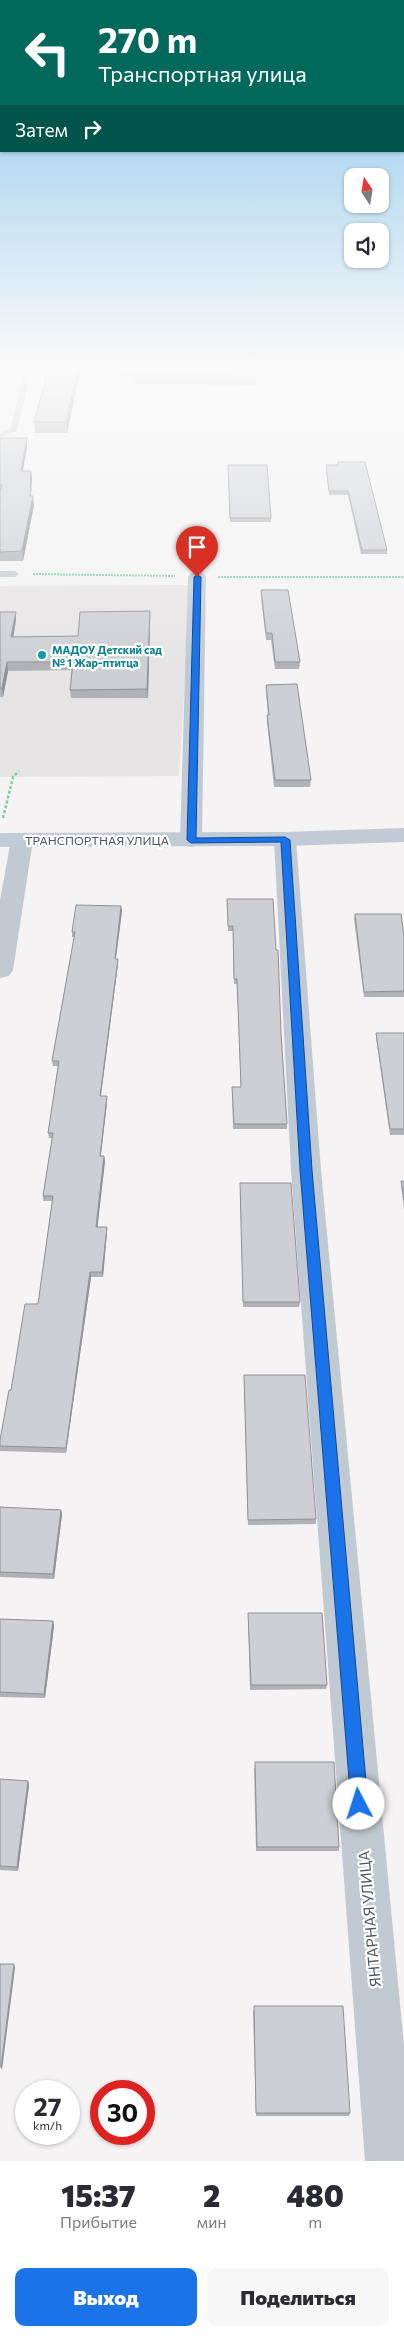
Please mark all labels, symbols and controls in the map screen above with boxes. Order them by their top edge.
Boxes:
text: 270 m [98,17,197,60]
icon: left [15,20,80,85]
text: Транспортная улица [98,60,307,87]
icon: right [78,115,106,143]
text: Затем [15,118,68,141]
north arrow [344,168,389,212]
map controls [344,168,389,268]
button: sound [344,223,389,268]
pin [176,526,218,577]
icon: arrive [183,533,211,561]
place label: МАДОУ Детский сад № 1 Жар-птитца [52,643,162,669]
marker: МАДОУ Детский сад № 1 Жар-птитца [36,649,48,661]
street label: ТРАНСПОРТНАЯ УЛИЦА [25,833,169,847]
position arrow [332,1777,384,1829]
street label: ЯНТАРНАЯ УЛИЦА [354,1850,384,1988]
speed limit sign: 30 [90,2080,155,2145]
text: 27 [34,2091,61,2121]
text: km/h [33,2118,62,2132]
text: 15:37 [61,2176,136,2213]
text: 2 [203,2176,220,2213]
text: 480 [286,2176,344,2213]
text: Прибытие [60,2212,137,2231]
text: мин [197,2212,227,2231]
text: m [308,2212,322,2231]
button: Выход [15,2268,197,2326]
button: Поделиться [207,2268,389,2326]

